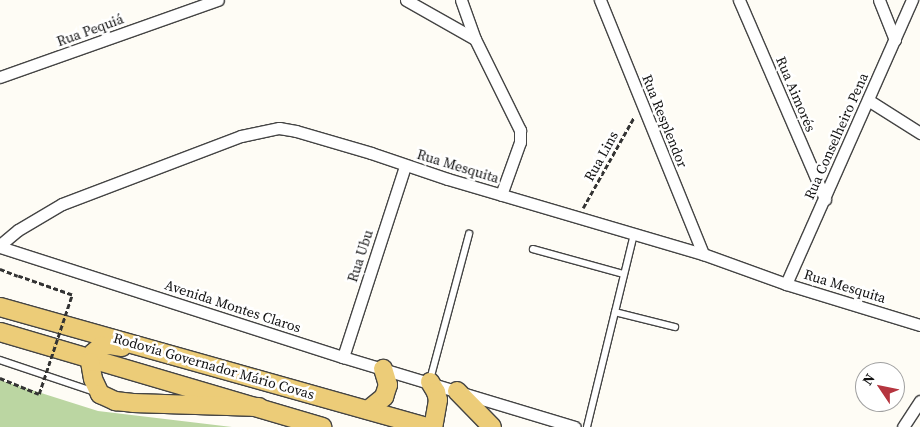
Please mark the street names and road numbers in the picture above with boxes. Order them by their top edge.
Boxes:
street label: Rua Pequiá [54,10,126,50]
street label: Rua Aimorés [773,54,819,134]
street label: Rua Conselheiro Pena [800,70,872,202]
street label: Rua Resplendor [639,72,691,170]
street label: Rua Lins [580,128,622,184]
street label: Rua Mesquita [415,146,501,186]
street label: Rua Ubu [344,228,376,284]
street label: Rua Mesquita [802,266,888,306]
street label: Avenida Montes Claros [163,276,303,336]
street label: Rodovia Governador Mário Covas [112,329,316,403]

